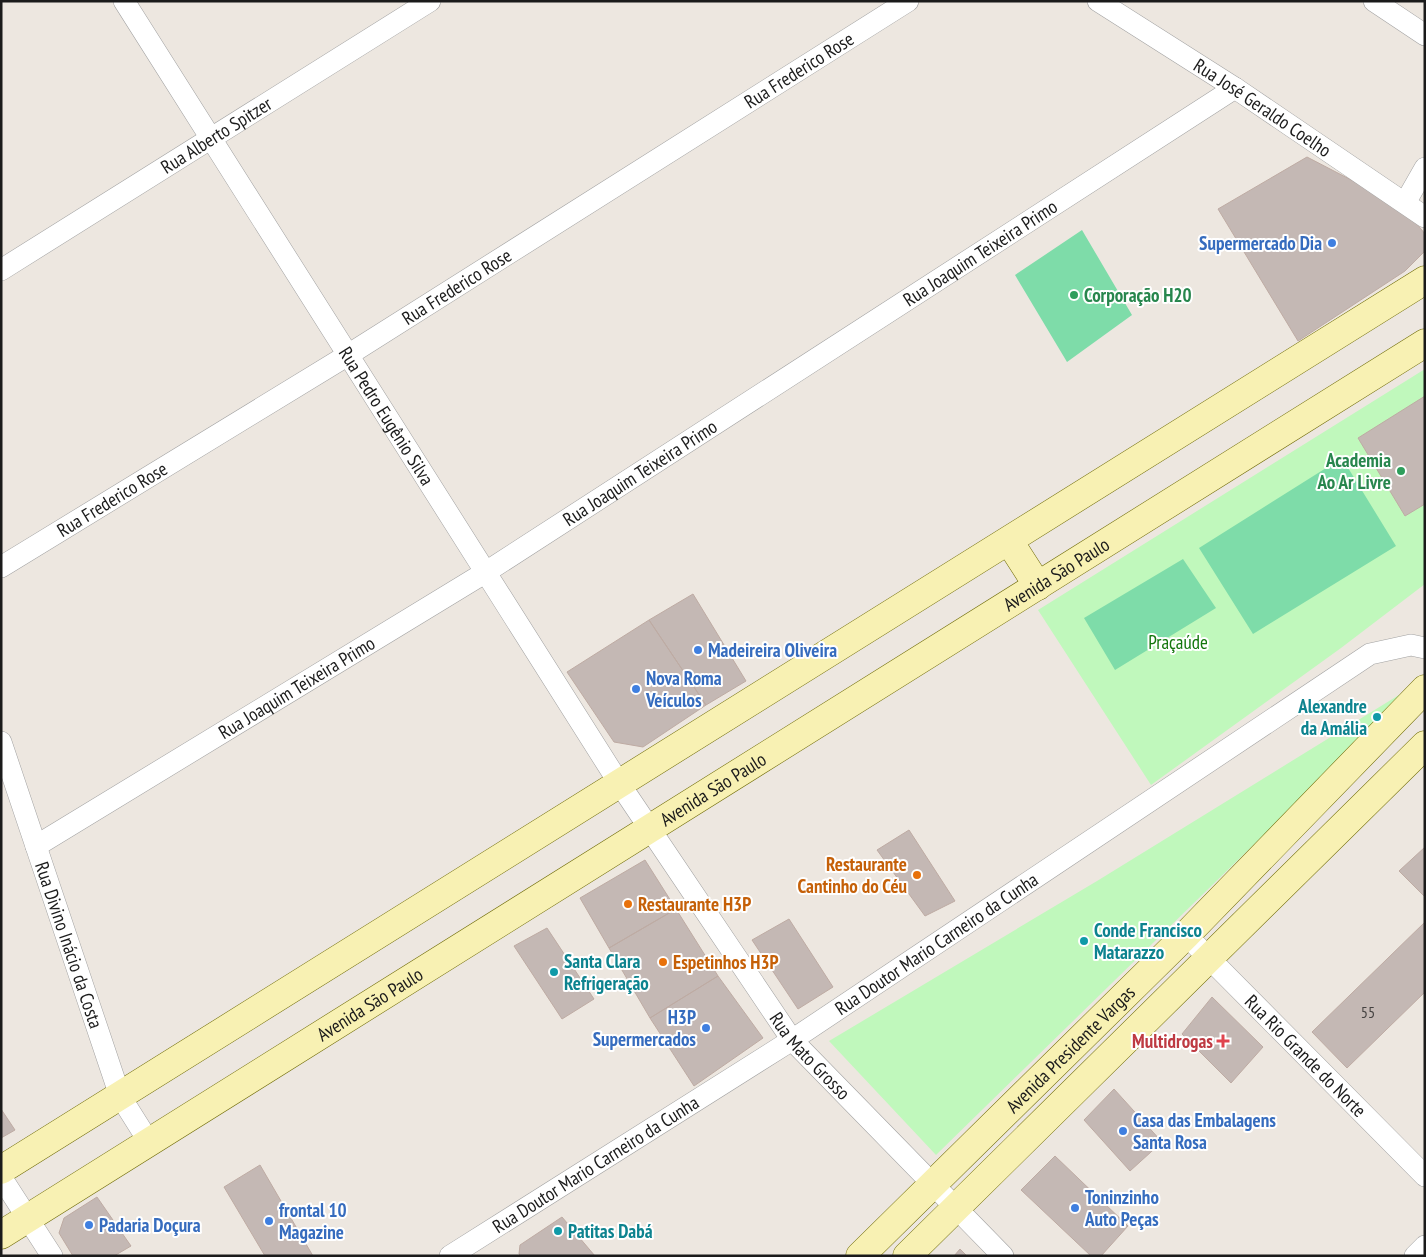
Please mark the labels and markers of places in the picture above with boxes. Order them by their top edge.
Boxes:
place label: Supermercado Dia [1199,231,1322,255]
marker: Supermercado Dia [1326,237,1338,249]
place label: Corporação H20 [1084,283,1192,307]
marker: Corporação H20 [1068,289,1080,301]
place label: Academia Ao Ar Livre [1316,448,1391,494]
marker: Academia Ao Ar Livre [1395,465,1407,477]
place label: Madeireira Oliveira [708,638,837,662]
marker: Madeireira Oliveira [692,644,704,656]
place label: Nova Roma Veículos [645,666,722,712]
marker: Nova Roma Veículos [630,683,642,695]
place label: Alexandre da Amália [1297,694,1367,740]
marker: Alexandre da Amália [1371,711,1383,723]
place label: Restaurante Cantinho do Céu [798,852,907,898]
marker: Restaurante Cantinho do Céu [911,869,923,881]
place label: Restaurante H3P [638,892,751,916]
marker: Restaurante H3P [622,898,634,910]
place label: Conde Francisco Matarazzo [1094,918,1202,964]
marker: Conde Francisco Matarazzo [1078,935,1090,947]
place label: Santa Clara Refrigeração [564,949,649,995]
place label: Espetinhos H3P [673,950,779,974]
marker: Espetinhos H3P [657,956,669,968]
marker: Santa Clara Refrigeração [548,966,560,978]
place label: H3P Supermercados [593,1005,696,1051]
marker: H3P Supermercados [700,1022,712,1034]
place label: Multidrogas [1132,1029,1213,1053]
marker: Multidrogas [1217,1035,1229,1047]
place label: Casa das Embalagens Santa Rosa [1133,1108,1276,1154]
marker: Casa das Embalagens Santa Rosa [1117,1125,1129,1137]
place label: Toninzinho Auto Peças [1084,1185,1159,1231]
place label: frontal 10 Magazine [279,1198,347,1244]
marker: Toninzinho Auto Peças [1069,1202,1081,1214]
place label: Padaria Doçura [99,1213,201,1237]
marker: frontal 10 Magazine [263,1215,275,1227]
marker: Padaria Doçura [83,1219,95,1231]
place label: Patitas Dabá [568,1219,653,1243]
marker: Patitas Dabá [552,1225,564,1237]

